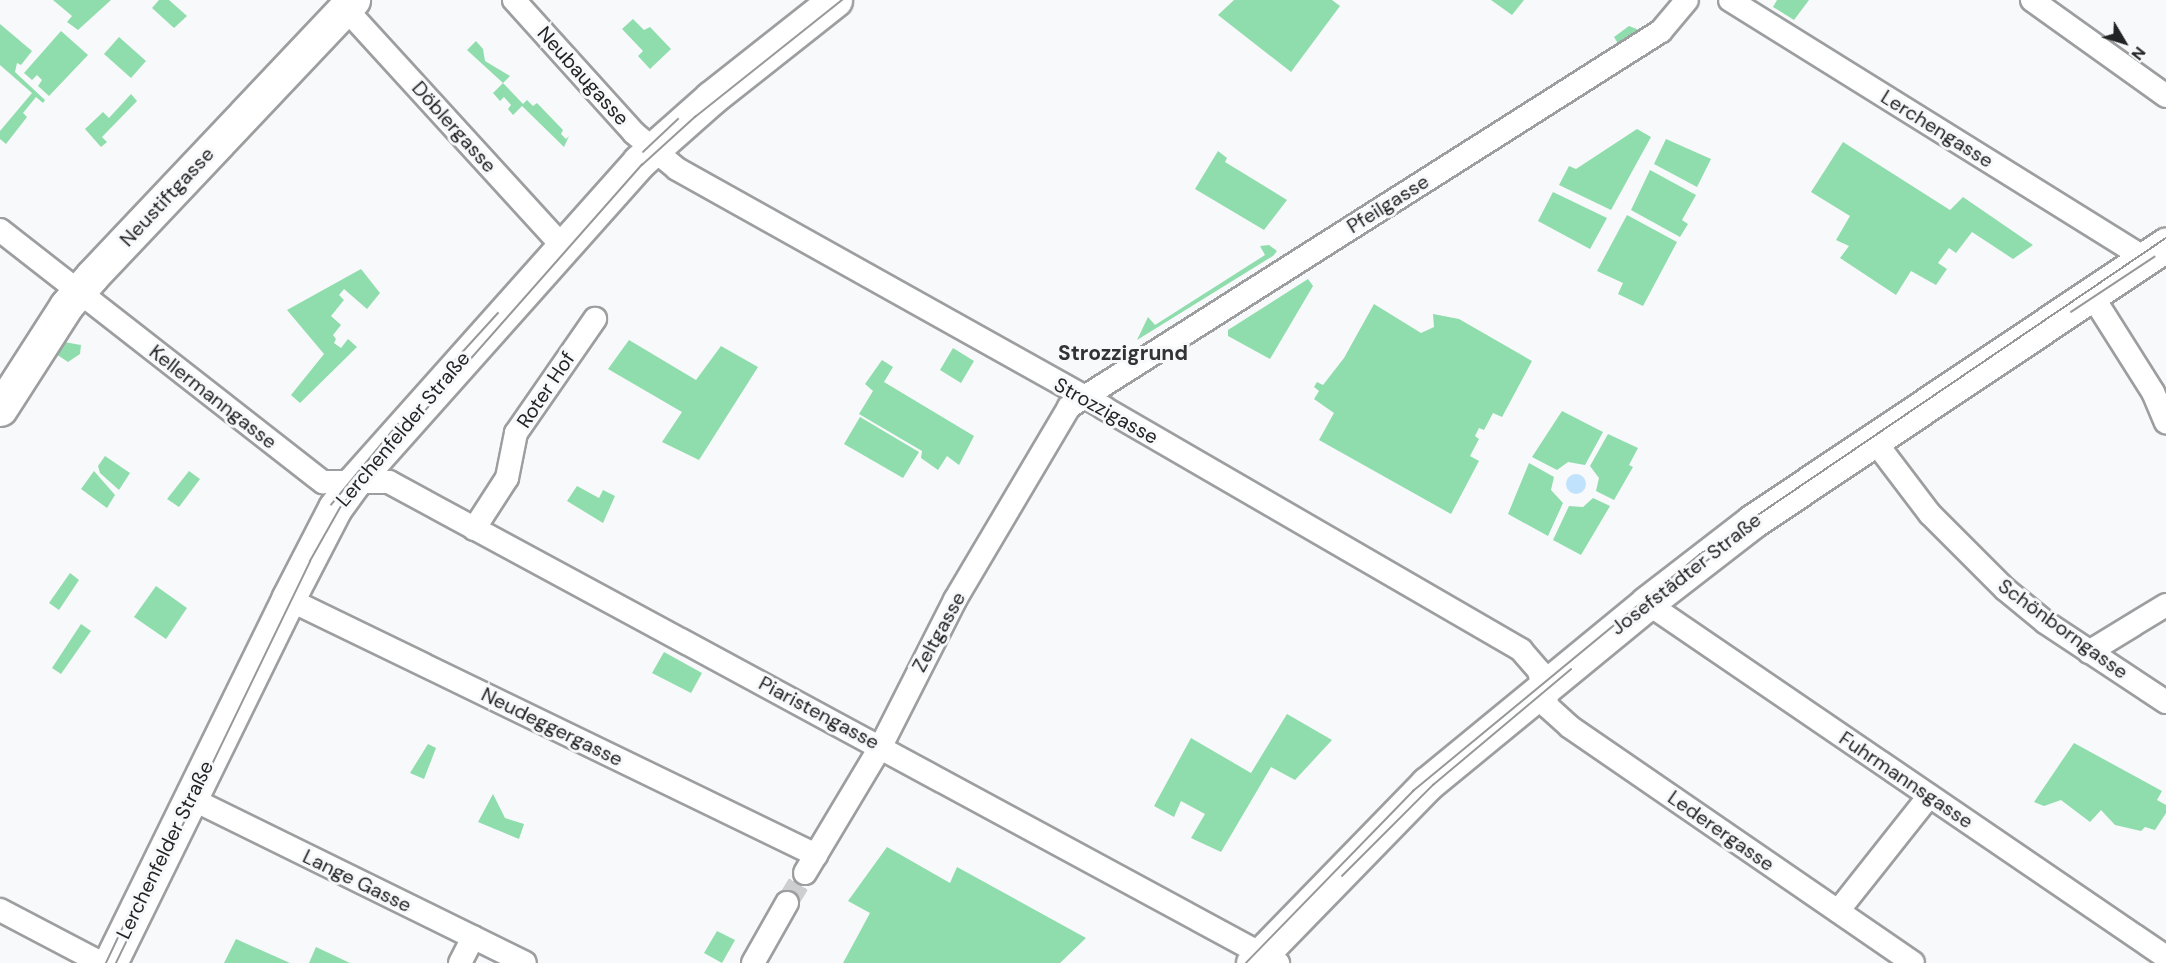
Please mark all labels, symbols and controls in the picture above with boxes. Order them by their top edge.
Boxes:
north arrow [2094,12,2154,72]
street label: Neubaugasse [532,22,634,130]
text: N [2127,42,2150,64]
street label: Döblergasse [407,76,501,178]
street label: Lerchengasse [1876,85,1998,173]
street label: Neustiftgasse [115,142,219,252]
street label: Pfeilgasse [1343,169,1433,239]
street label: Kellermanngasse [144,340,282,454]
district label: Strozzigrund [1058,340,1188,366]
street label: Lerchenfelder Straße [331,347,475,511]
street label: Roter Hof [512,347,580,433]
street label: Strozzigasse [1050,373,1162,449]
street label: Josefstädter Straße [1606,508,1766,640]
street label: Schönborngasse [1993,574,2133,684]
street label: Zeltgasse [907,588,971,676]
street label: Piaristengasse [755,671,883,755]
street label: Neudeggergasse [477,682,627,772]
street label: Fuhrmannsgasse [1835,726,1977,834]
street label: Lerchenfelder Straße [111,757,219,943]
street label: Lederergasse [1663,785,1779,877]
street label: Lange Gasse [299,844,415,918]

